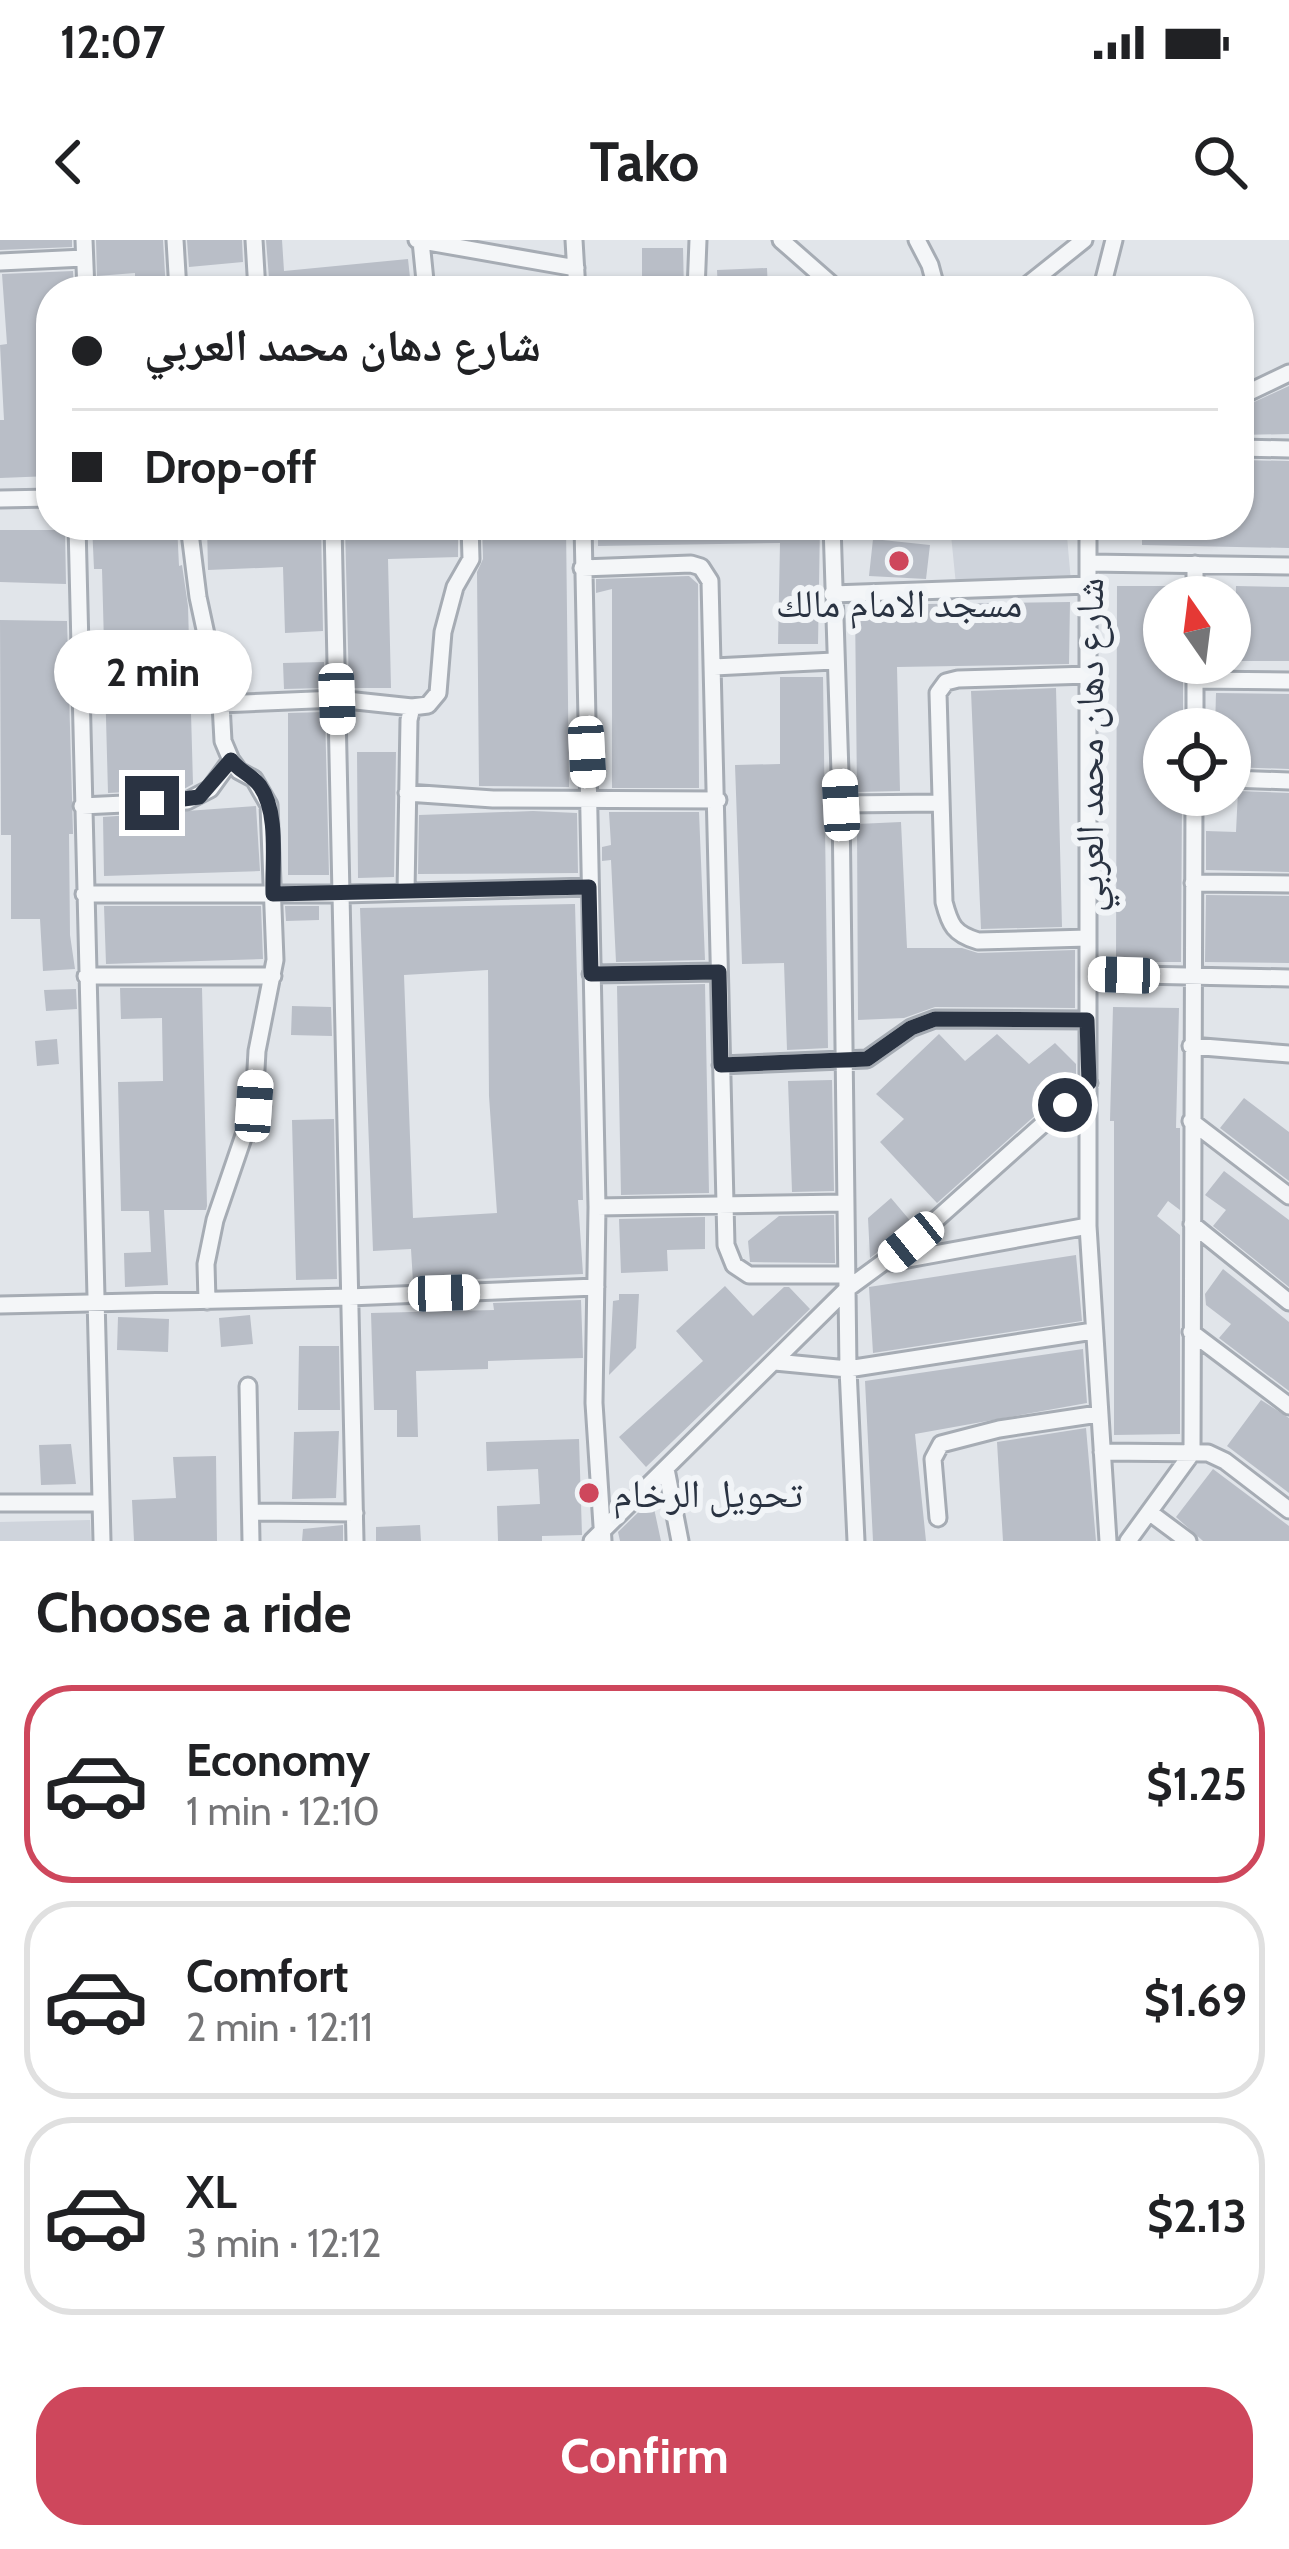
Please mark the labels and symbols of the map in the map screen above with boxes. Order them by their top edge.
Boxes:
marker: مسجد الامام مالك [886,548,912,574]
north arrow [1143,576,1251,684]
street label: شارع دهان محمد العربي [1065,578,1121,912]
place label: مسجد الامام مالك [776,579,1022,630]
callout: 2 min [53,629,251,713]
car [318,662,356,736]
car [567,715,607,789]
car [821,768,861,842]
route end [125,776,179,830]
car [1087,956,1161,994]
car [234,1069,274,1143]
route start [1038,1078,1092,1132]
car [872,1205,950,1279]
car [407,1274,481,1312]
place label: تحويل الرخام [613,1469,803,1520]
marker: تحويل الرخام [576,1480,602,1506]

